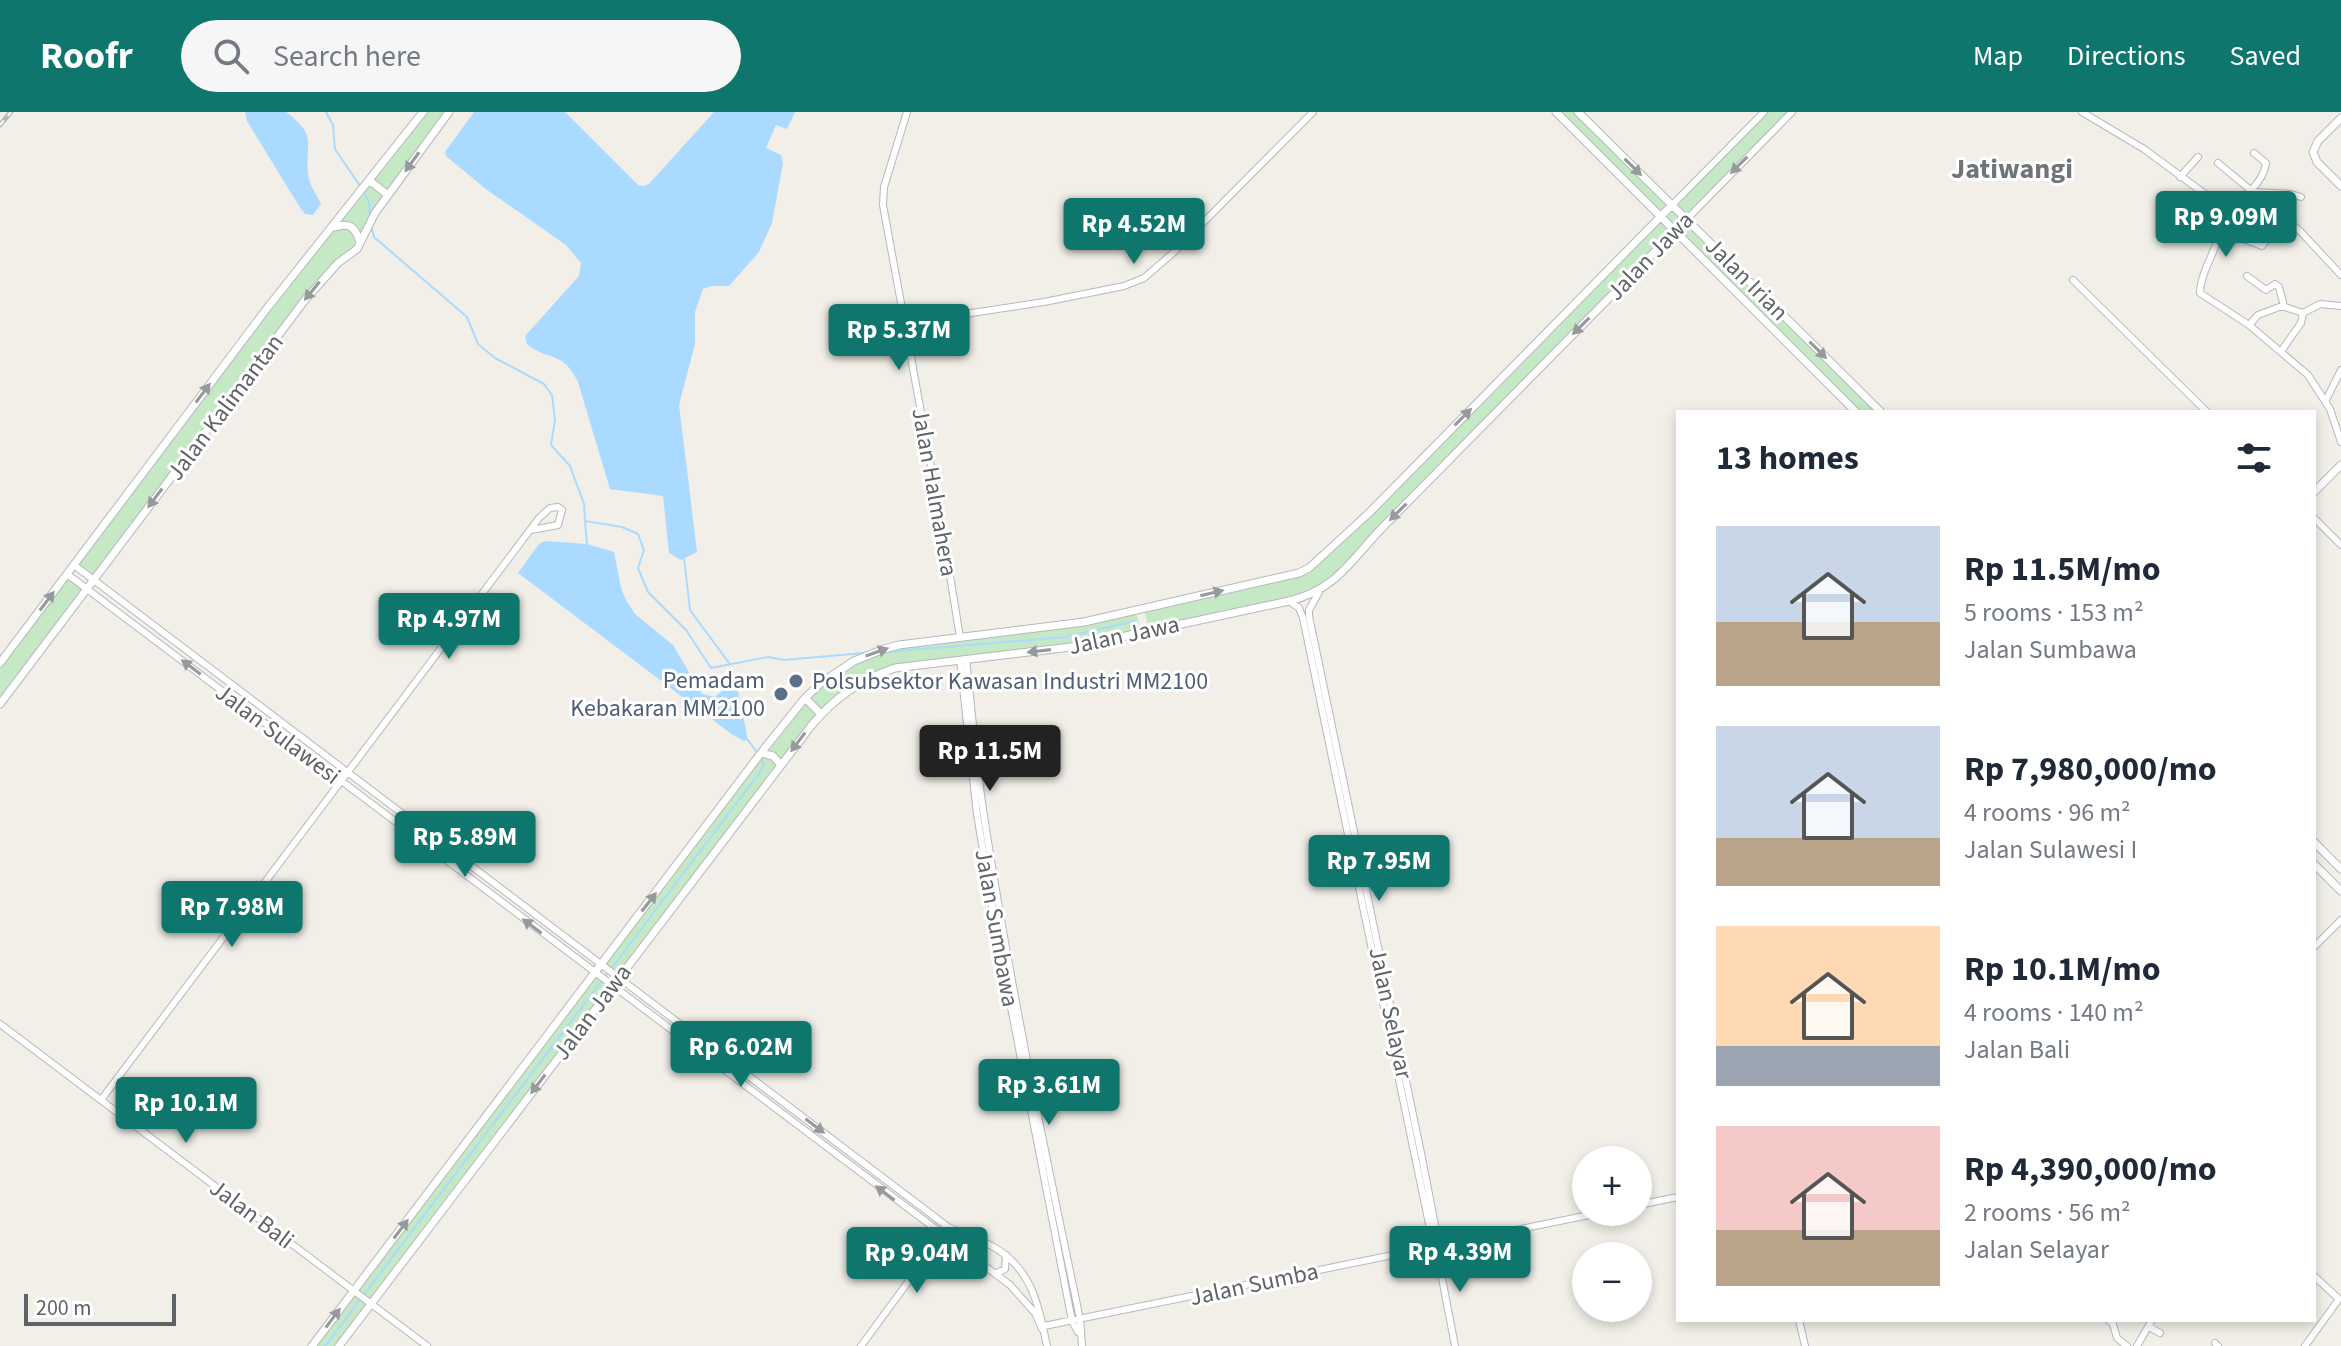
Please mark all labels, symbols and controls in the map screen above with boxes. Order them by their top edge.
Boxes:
search box [181,20,741,92]
text: Roofr [40,29,133,83]
icon: search [209,34,253,78]
text: Search here [273,35,421,78]
text: Map [1973,36,2023,76]
text: Directions [2067,36,2186,76]
text: Saved [2230,36,2301,76]
district label: Jatiwangi [1951,149,2073,189]
one-way arrow [405,152,421,173]
one-way arrow [1730,155,1749,174]
one-way arrow [1623,157,1642,176]
pin: Rp 9.09M [2143,191,2309,259]
pin: Rp 4.52M [1051,198,1217,266]
text: Rp 9.09M [2174,198,2278,235]
street label: Jalan Jawa [1599,204,1702,309]
text: Rp 4.52M [1082,205,1186,242]
street label: Jalan Irian [1697,230,1796,329]
one-way arrow [305,281,321,301]
pin: Rp 5.37M [816,304,982,372]
text: Rp 5.37M [847,311,951,348]
one-way arrow [1572,316,1591,335]
street label: Jalan Kalimantan [159,327,292,488]
one-way arrow [1808,340,1827,358]
one-way arrow [195,383,211,403]
street label: Jalan Halmahera [902,405,967,579]
one-way arrow [1453,408,1472,427]
text: 13 homes [1716,434,1859,483]
icon: filters [2232,436,2276,480]
one-way arrow [148,488,164,509]
one-way arrow [1390,502,1408,521]
text: Rp 11.5M/mo [1964,545,2161,594]
icon: home [1780,558,1876,654]
one-way arrow [1200,586,1225,599]
one-way arrow [39,590,55,612]
pin: Rp 4.97M [366,593,532,661]
text: 5 rooms · 153 m² [1964,594,2143,631]
text: Rp 4.97M [397,600,501,637]
street label: Jalan Jawa [1065,607,1183,664]
text: Jalan Sumbawa [1964,631,2137,668]
one-way arrow [865,645,889,657]
one-way arrow [1026,645,1051,658]
one-way arrow [180,660,201,676]
place label: Pemadam Kebakaran MM2100 [570,663,765,726]
place label: Polsubsektor Kawasan Industri MM2100 [812,664,1208,699]
marker: Polsubsektor Kawasan Industri MM2100 [787,672,805,690]
street label: Jalan Sulawesi [208,676,348,793]
marker: Pemadam Kebakaran MM2100 [772,685,790,703]
pin: Rp 11.5M [907,725,1073,793]
one-way arrow [791,732,807,752]
text: Rp 11.5M [938,732,1042,769]
text: Rp 7,980,000/mo [1964,745,2217,794]
icon: home [1780,758,1876,854]
text: 4 rooms · 96 m² [1964,794,2131,831]
pin: Rp 5.89M [382,811,548,879]
text: Rp 5.89M [413,818,517,855]
text: Jalan Sulawesi I [1964,831,2137,868]
pin: Rp 7.95M [1296,835,1462,903]
text: Rp 7.95M [1327,842,1431,879]
street label: Jalan Sumbawa [965,846,1028,1010]
pin: Rp 7.98M [149,881,315,949]
text: Rp 7.98M [180,888,284,925]
one-way arrow [640,892,656,912]
one-way arrow [522,918,542,934]
street label: Jalan Selayar [1359,944,1422,1083]
text: Rp 10.1M/mo [1964,945,2161,994]
street label: Jalan Jawa [545,957,640,1068]
icon: home [1780,958,1876,1054]
text: 4 rooms · 140 m² [1964,994,2143,1031]
pin: Rp 6.02M [658,1021,824,1089]
text: Rp 6.02M [689,1028,793,1065]
text: Jalan Bali [1964,1031,2070,1068]
pin: Rp 3.61M [966,1059,1132,1127]
text: Rp 3.61M [997,1066,1101,1103]
one-way arrow [530,1074,546,1095]
pin: Rp 10.1M [103,1077,269,1145]
text: Rp 10.1M [134,1084,238,1121]
one-way arrow [805,1118,825,1134]
text: Rp 4,390,000/mo [1964,1145,2217,1194]
map controls [1572,1146,1652,1322]
button: + [1572,1146,1652,1226]
icon: home [1780,1158,1876,1254]
street label: Jalan Bali [202,1171,301,1258]
one-way arrow [875,1185,895,1201]
text: 2 rooms · 56 m² [1964,1194,2131,1231]
one-way arrow [392,1218,408,1239]
pin: Rp 4.39M [1377,1226,1543,1294]
pin: Rp 9.04M [834,1227,1000,1295]
text: Jalan Selayar [1964,1231,2109,1268]
text: Rp 4.39M [1408,1233,1512,1270]
text: Rp 9.04M [865,1234,969,1271]
button: − [1572,1242,1652,1322]
street label: Jalan Sumba [1187,1254,1322,1315]
scale bar [24,1290,176,1326]
text: 200 m [36,1292,91,1324]
one-way arrow [324,1308,340,1329]

